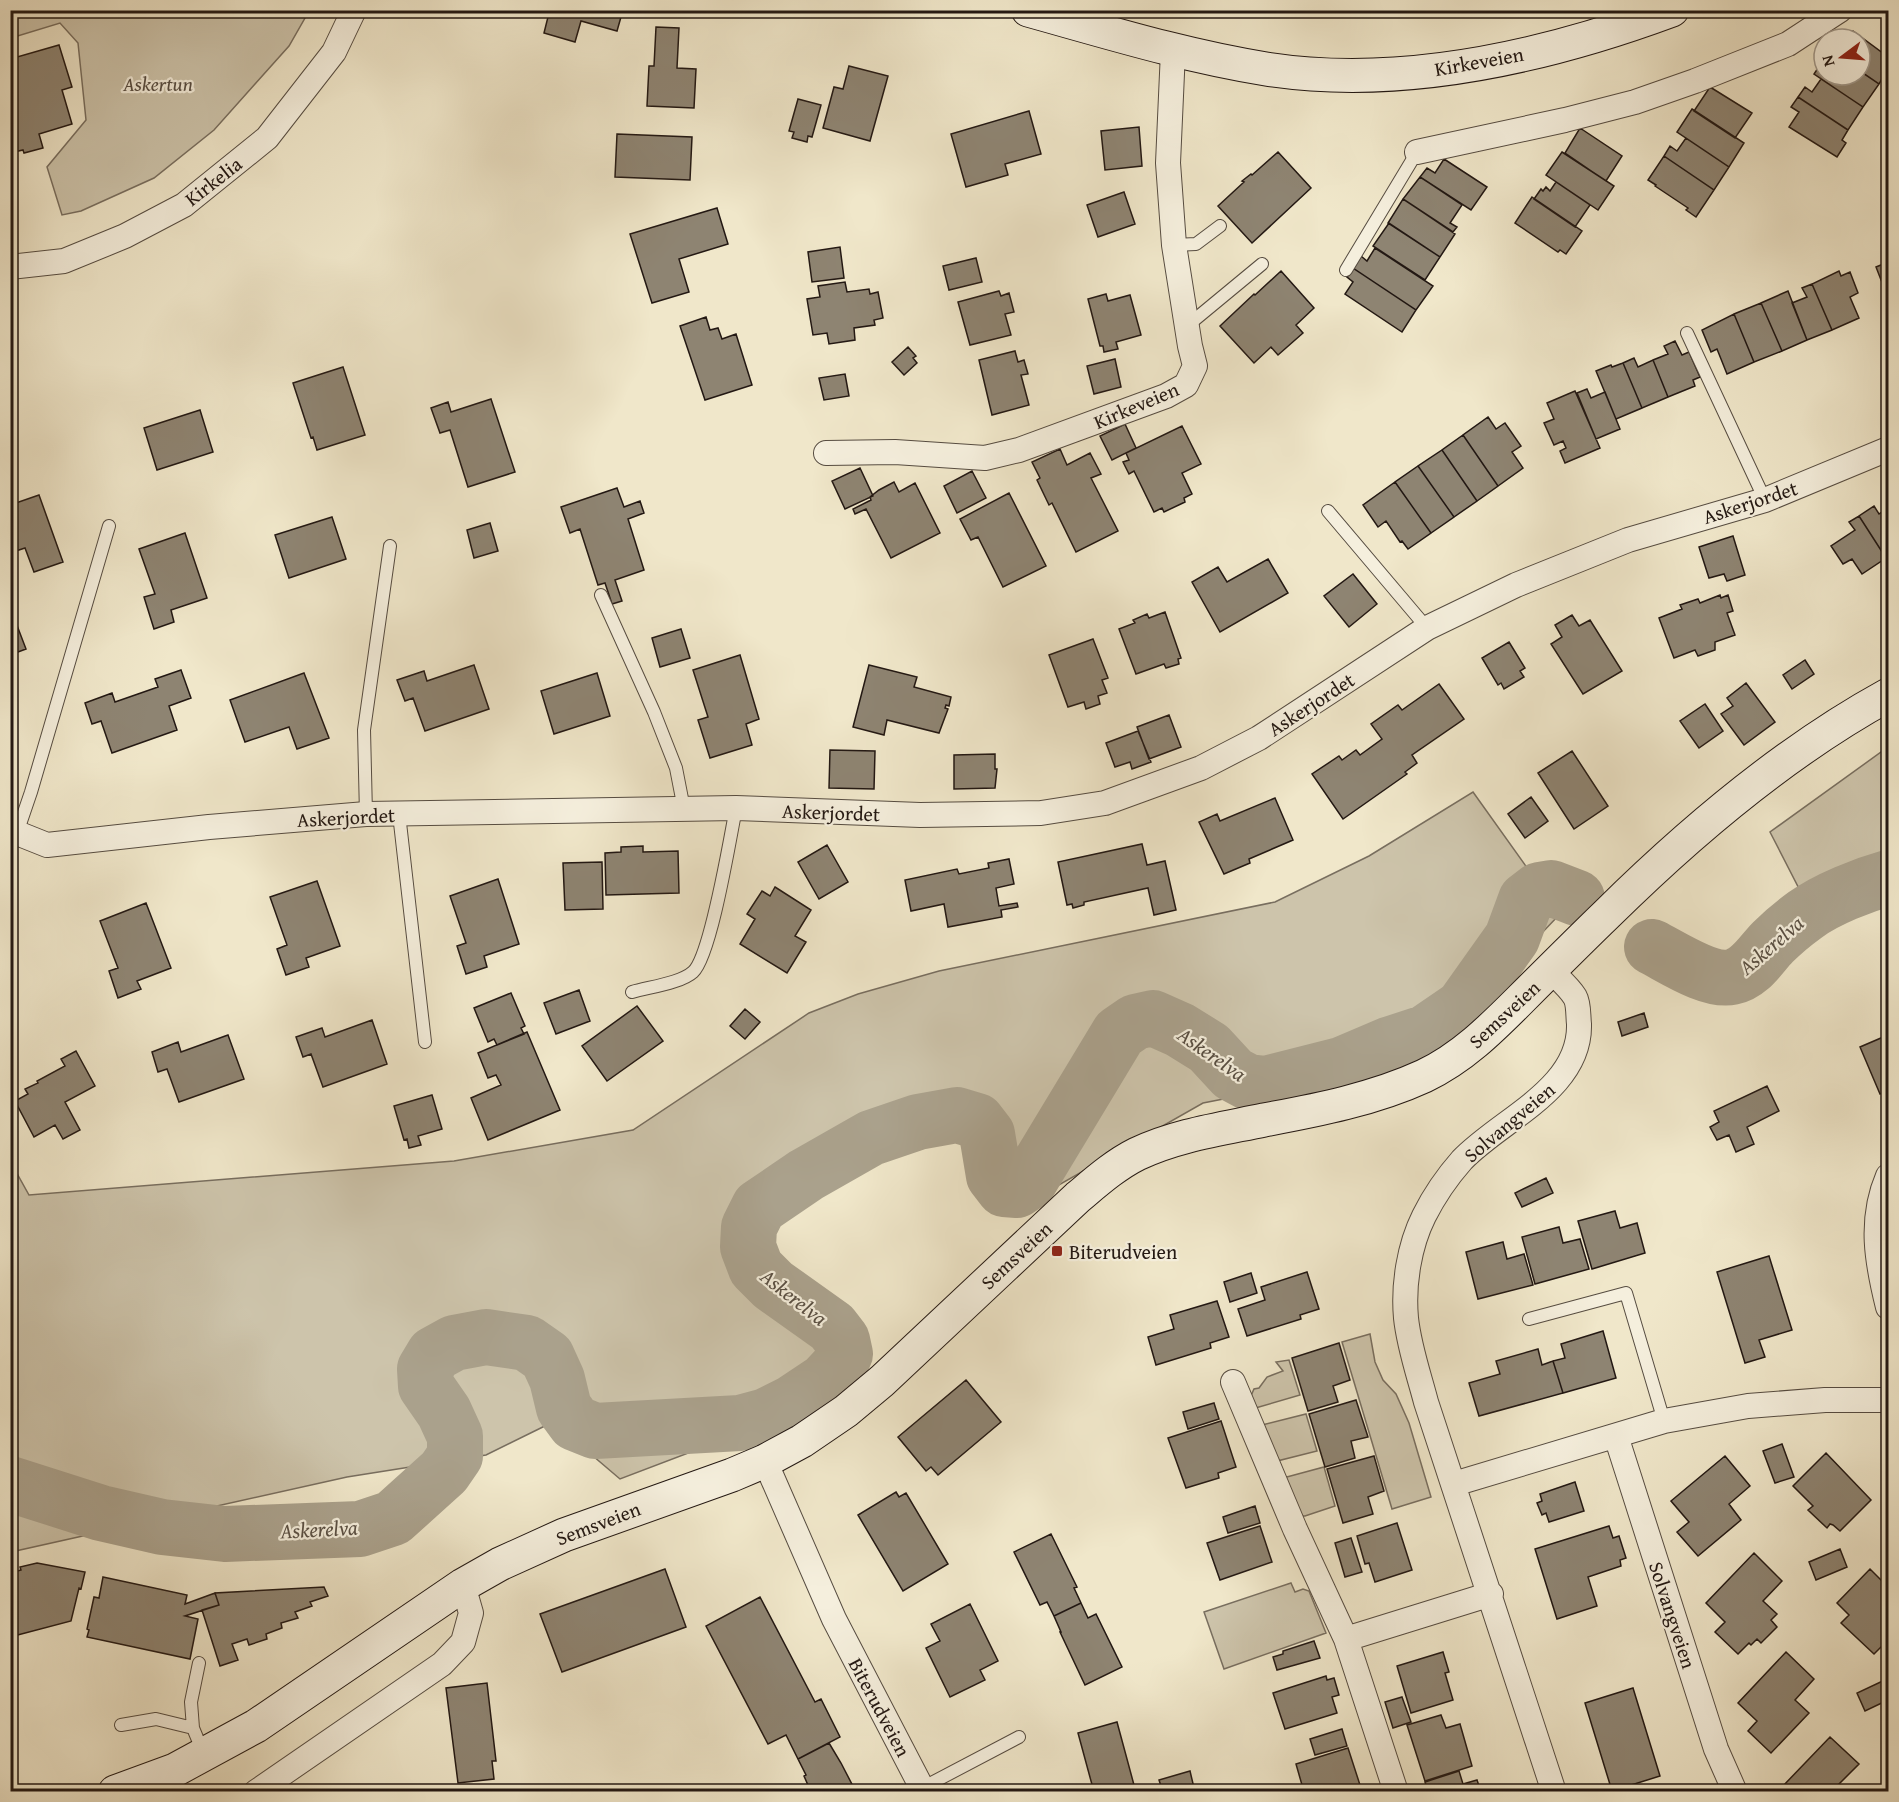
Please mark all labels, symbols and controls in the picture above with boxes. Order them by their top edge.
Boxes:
north arrow [1812,27,1872,87]
street label: Kirkeveien [1432,39,1526,83]
text: N [1814,52,1841,70]
park label: Askertun [122,69,193,98]
street label: Kirkelia [178,149,248,213]
street label: Kirkeveien [1089,374,1183,436]
street label: Askerjordet [1699,473,1801,531]
street label: Askerjordet [1262,665,1360,743]
street label: Askerjordet [781,796,881,828]
street label: Askerjordet [296,800,396,834]
water label: Askerelva [1731,908,1811,983]
street label: Semsveien [1462,973,1546,1055]
water label: Askerelva [1171,1019,1253,1089]
street label: Solvangveien [1457,1075,1561,1169]
street label: Semsveien [974,1214,1058,1296]
place label: Biterudveien [1069,1237,1177,1266]
marker: Biterudveien [1050,1244,1064,1258]
water label: Askerelva [753,1260,834,1333]
street label: Semsveien [551,1494,645,1552]
water label: Askerelva [279,1511,359,1547]
street label: Solvangveien [1642,1558,1704,1672]
street label: Biterudveien [842,1652,918,1762]

